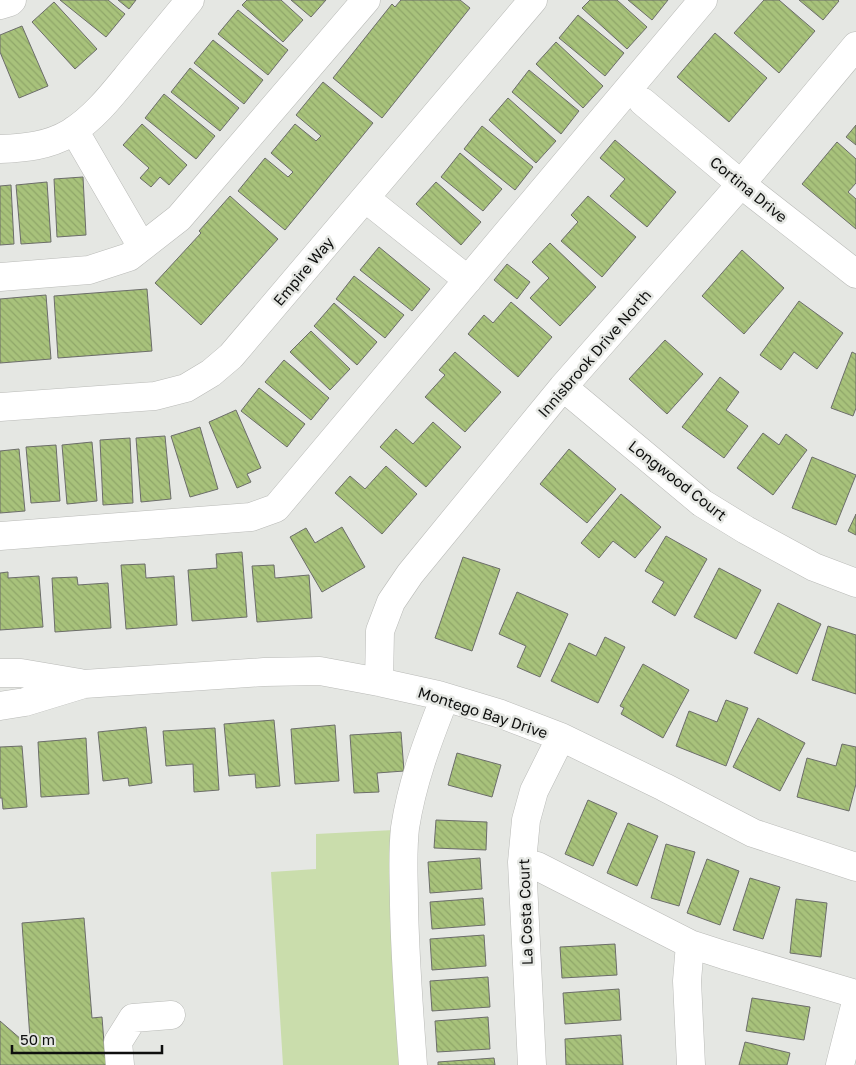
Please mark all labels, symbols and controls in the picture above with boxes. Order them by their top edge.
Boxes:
street label: Cortina Drive [707,152,791,226]
street label: Empire Way [269,233,337,309]
street label: Innisbrook Drive North [534,286,654,420]
street label: Longwood Court [625,436,731,524]
street label: Montego Bay Drive [416,683,550,742]
street label: La Costa Court [514,858,536,966]
scale bar [12,1022,162,1054]
text: 50 m [20,1030,55,1048]

